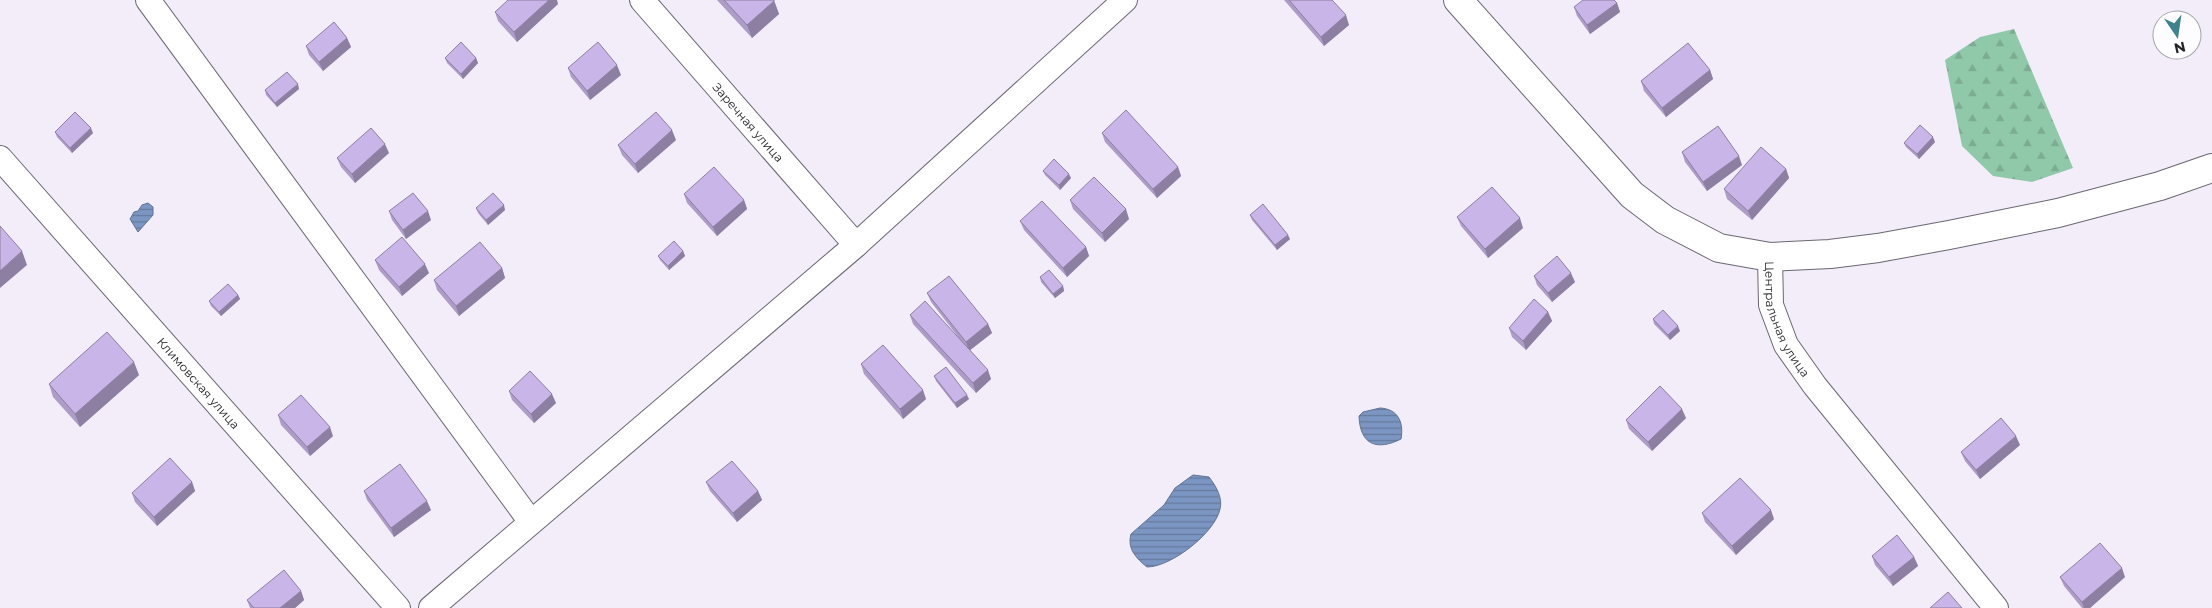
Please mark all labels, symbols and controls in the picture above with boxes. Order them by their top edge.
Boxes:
north arrow [2152,10,2202,60]
text: N [2172,38,2187,58]
street label: Заречная улица [710,79,787,165]
street label: Центральная улица [1763,261,1814,380]
street label: Климовская улица [154,334,243,432]

